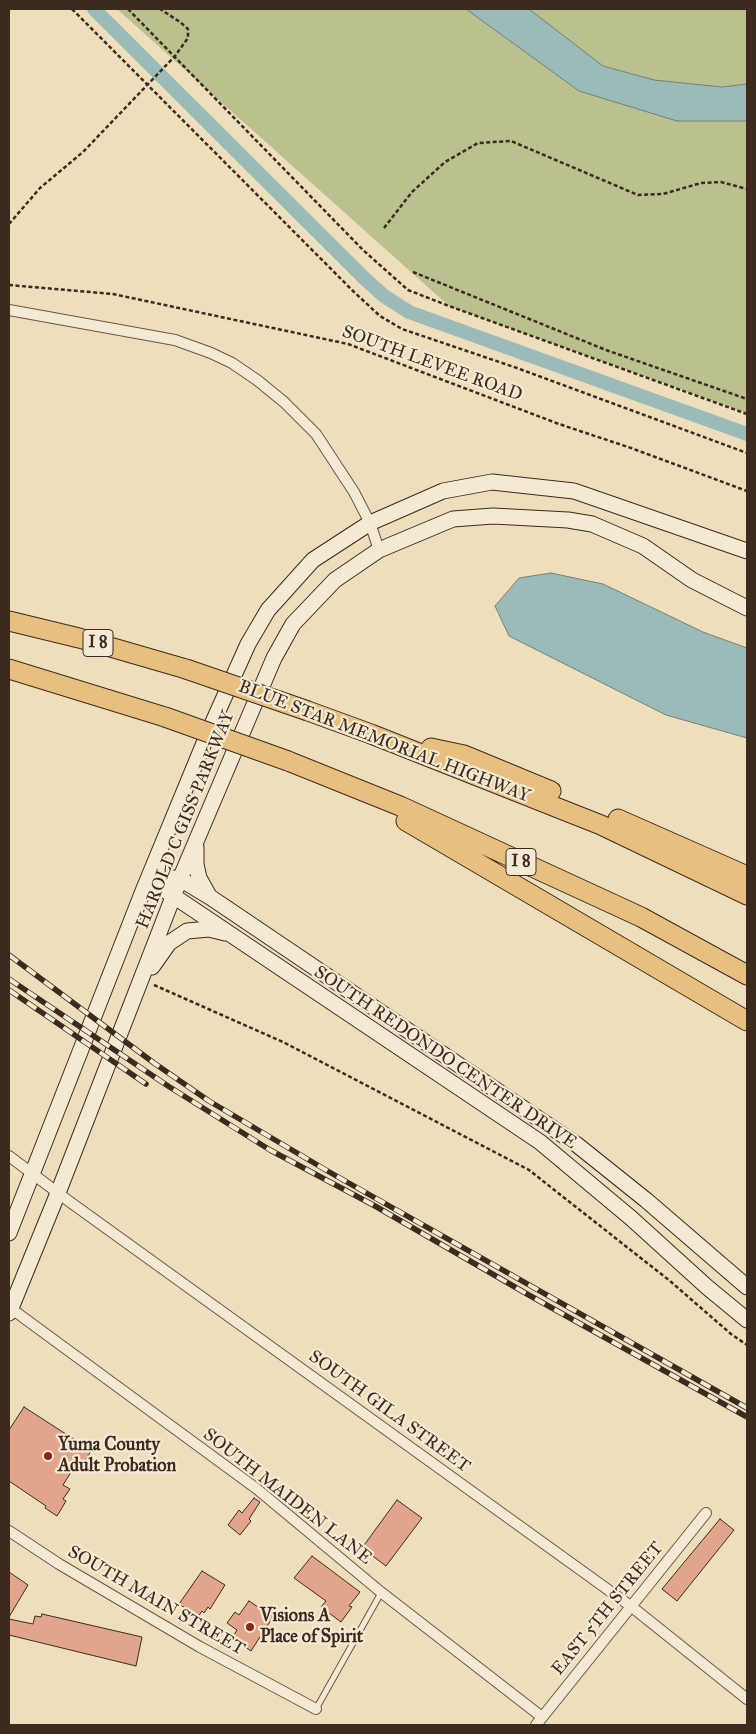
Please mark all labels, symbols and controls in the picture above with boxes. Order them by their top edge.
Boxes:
street label: SOUTH LEVEE ROAD [339,321,525,407]
road number: I 8 [83,630,113,656]
street label: BLUE STAR MEMORIAL HIGHWAY [235,676,533,808]
street label: HAROLD C GISS PARKWAY [132,708,240,932]
road number: I 8 [506,849,536,876]
street label: SOUTH REDONDO CENTER DRIVE [310,962,580,1154]
street label: SOUTH GILA STREET [304,1346,474,1478]
street label: SOUTH MAIDEN LANE [198,1424,376,1570]
place label: Yuma County Adult Probation [58,1435,176,1478]
marker: Yuma County Adult Probation [42,1450,54,1462]
street label: EAST 5TH STREET [548,1538,668,1680]
street label: SOUTH MAIN STREET [64,1541,248,1661]
place label: Visions A Place of Spirit [260,1606,363,1648]
marker: Visions A Place of Spirit [244,1621,256,1633]

